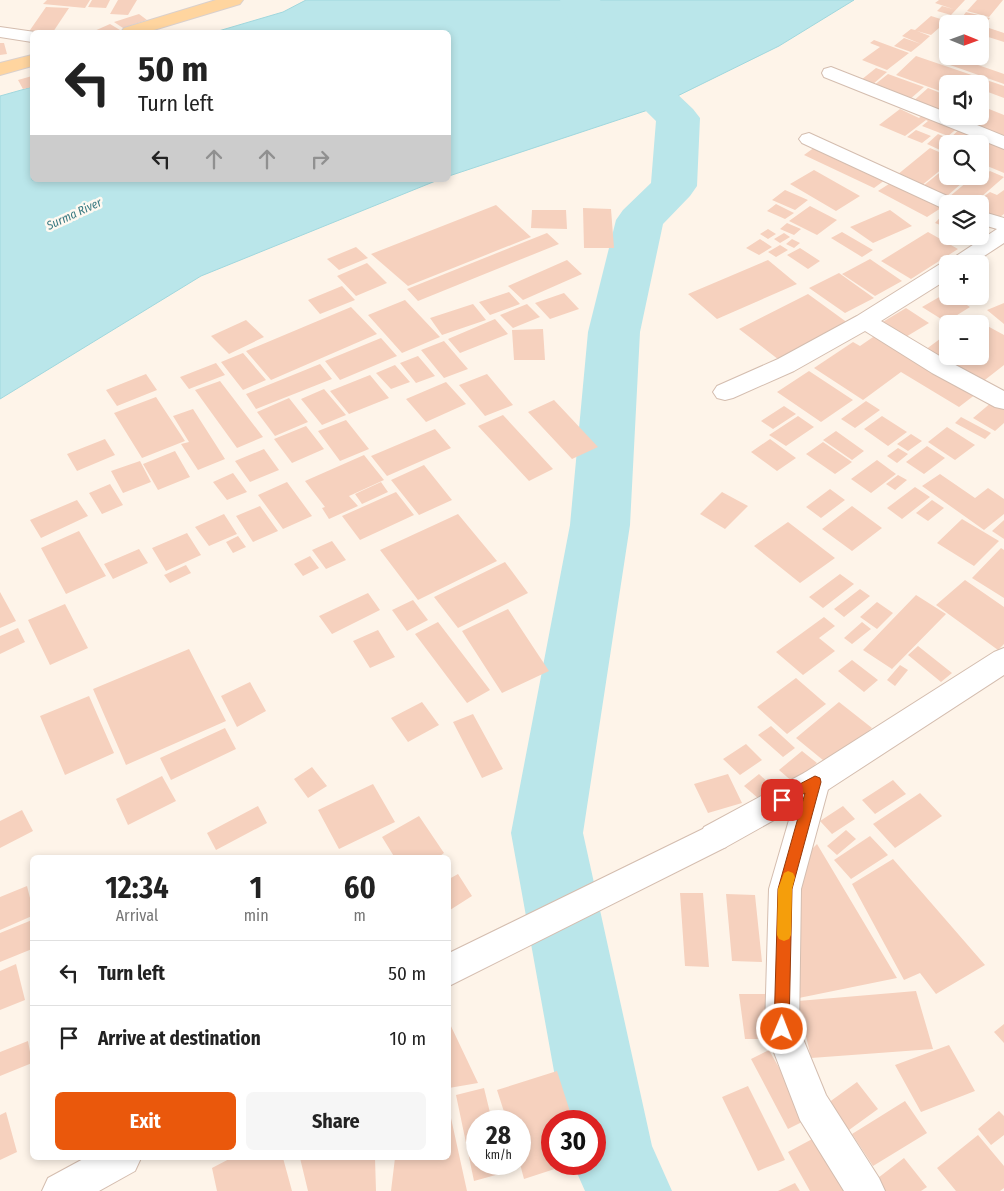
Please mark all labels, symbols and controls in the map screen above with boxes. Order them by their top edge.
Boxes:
north arrow [939,15,989,65]
map controls [939,15,989,365]
text: 50 m [138,48,208,90]
icon: left [55,50,120,115]
button: sound [939,75,989,125]
text: Turn left [138,90,214,117]
button: search [939,135,989,185]
icon: left [147,145,175,173]
icon: ahead [200,145,228,173]
icon: ahead [253,145,281,173]
icon: right [306,145,334,173]
water label: Surma River [43,195,104,233]
button: layers [939,195,989,245]
button: + [939,255,989,305]
button: − [939,315,989,365]
pin [761,779,803,821]
icon: arrive [768,786,796,814]
text: 12:34 [105,870,169,906]
text: 1 [250,870,263,906]
text: 60 [344,870,376,906]
text: Arrival [116,906,158,925]
text: min [244,906,269,925]
text: m [354,906,366,925]
icon: left [55,959,83,987]
text: Turn left [98,962,165,985]
text: 50 m [388,962,426,985]
position arrow [755,1002,807,1054]
icon: arrive [55,1024,83,1052]
text: Arrive at destination [98,1027,261,1050]
text: 10 m [390,1027,426,1050]
button: Exit [55,1092,236,1150]
button: Share [246,1092,426,1150]
speed limit sign: 30 [541,1110,606,1175]
text: 28 [486,1121,511,1151]
text: km/h [485,1148,512,1162]

